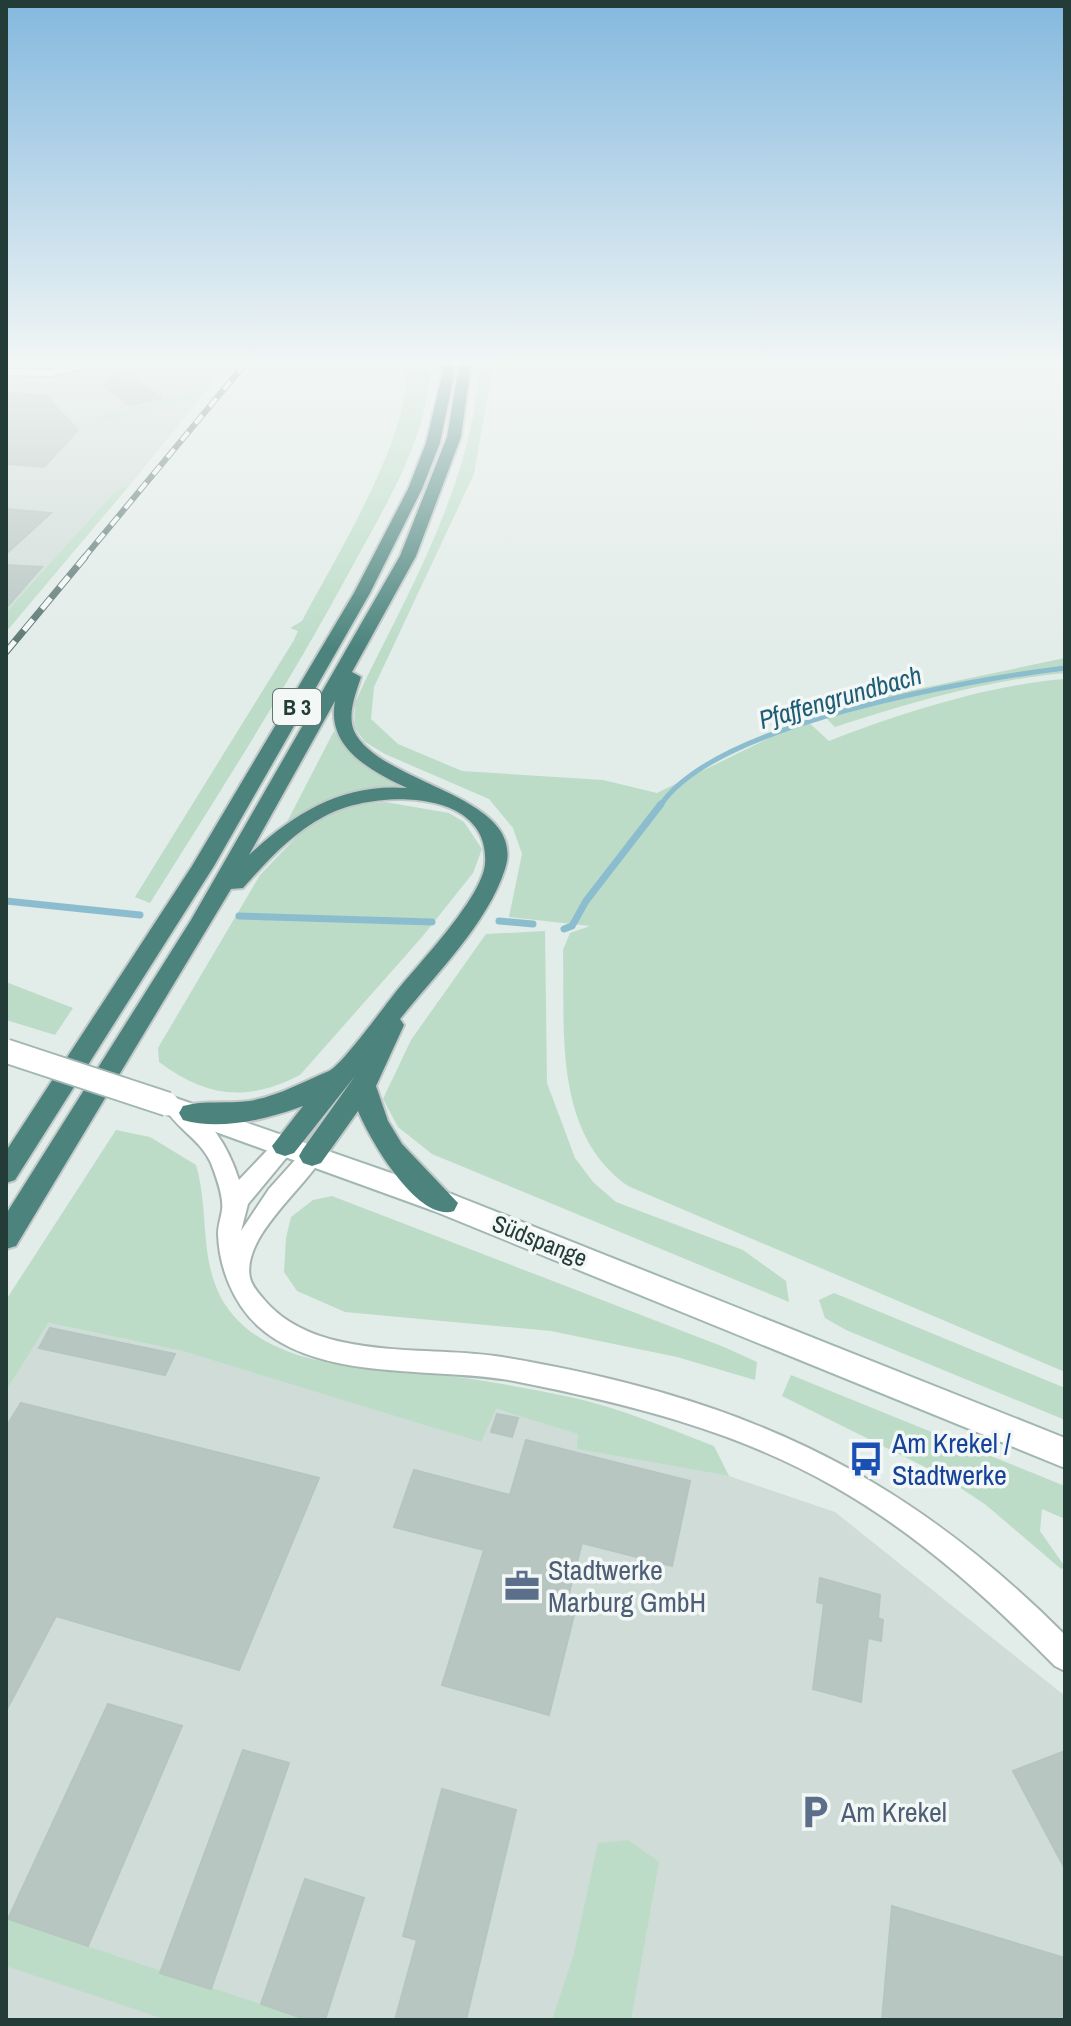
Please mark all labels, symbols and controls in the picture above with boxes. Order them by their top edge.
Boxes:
water label: Pfaffengrundbach [754,657,926,737]
road number: B 3 [273,689,321,725]
street label: Südspange [488,1207,592,1273]
place label: Am Krekel / Stadtwerke [891,1424,1011,1494]
bus stop icon: Am Krekel / Stadtwerke [847,1440,885,1478]
place label: Stadtwerke Marburg GmbH [548,1551,706,1621]
office icon: Stadtwerke Marburg GmbH [503,1567,541,1605]
parking icon: Am Krekel [796,1793,834,1831]
place label: Am Krekel [840,1793,947,1831]

